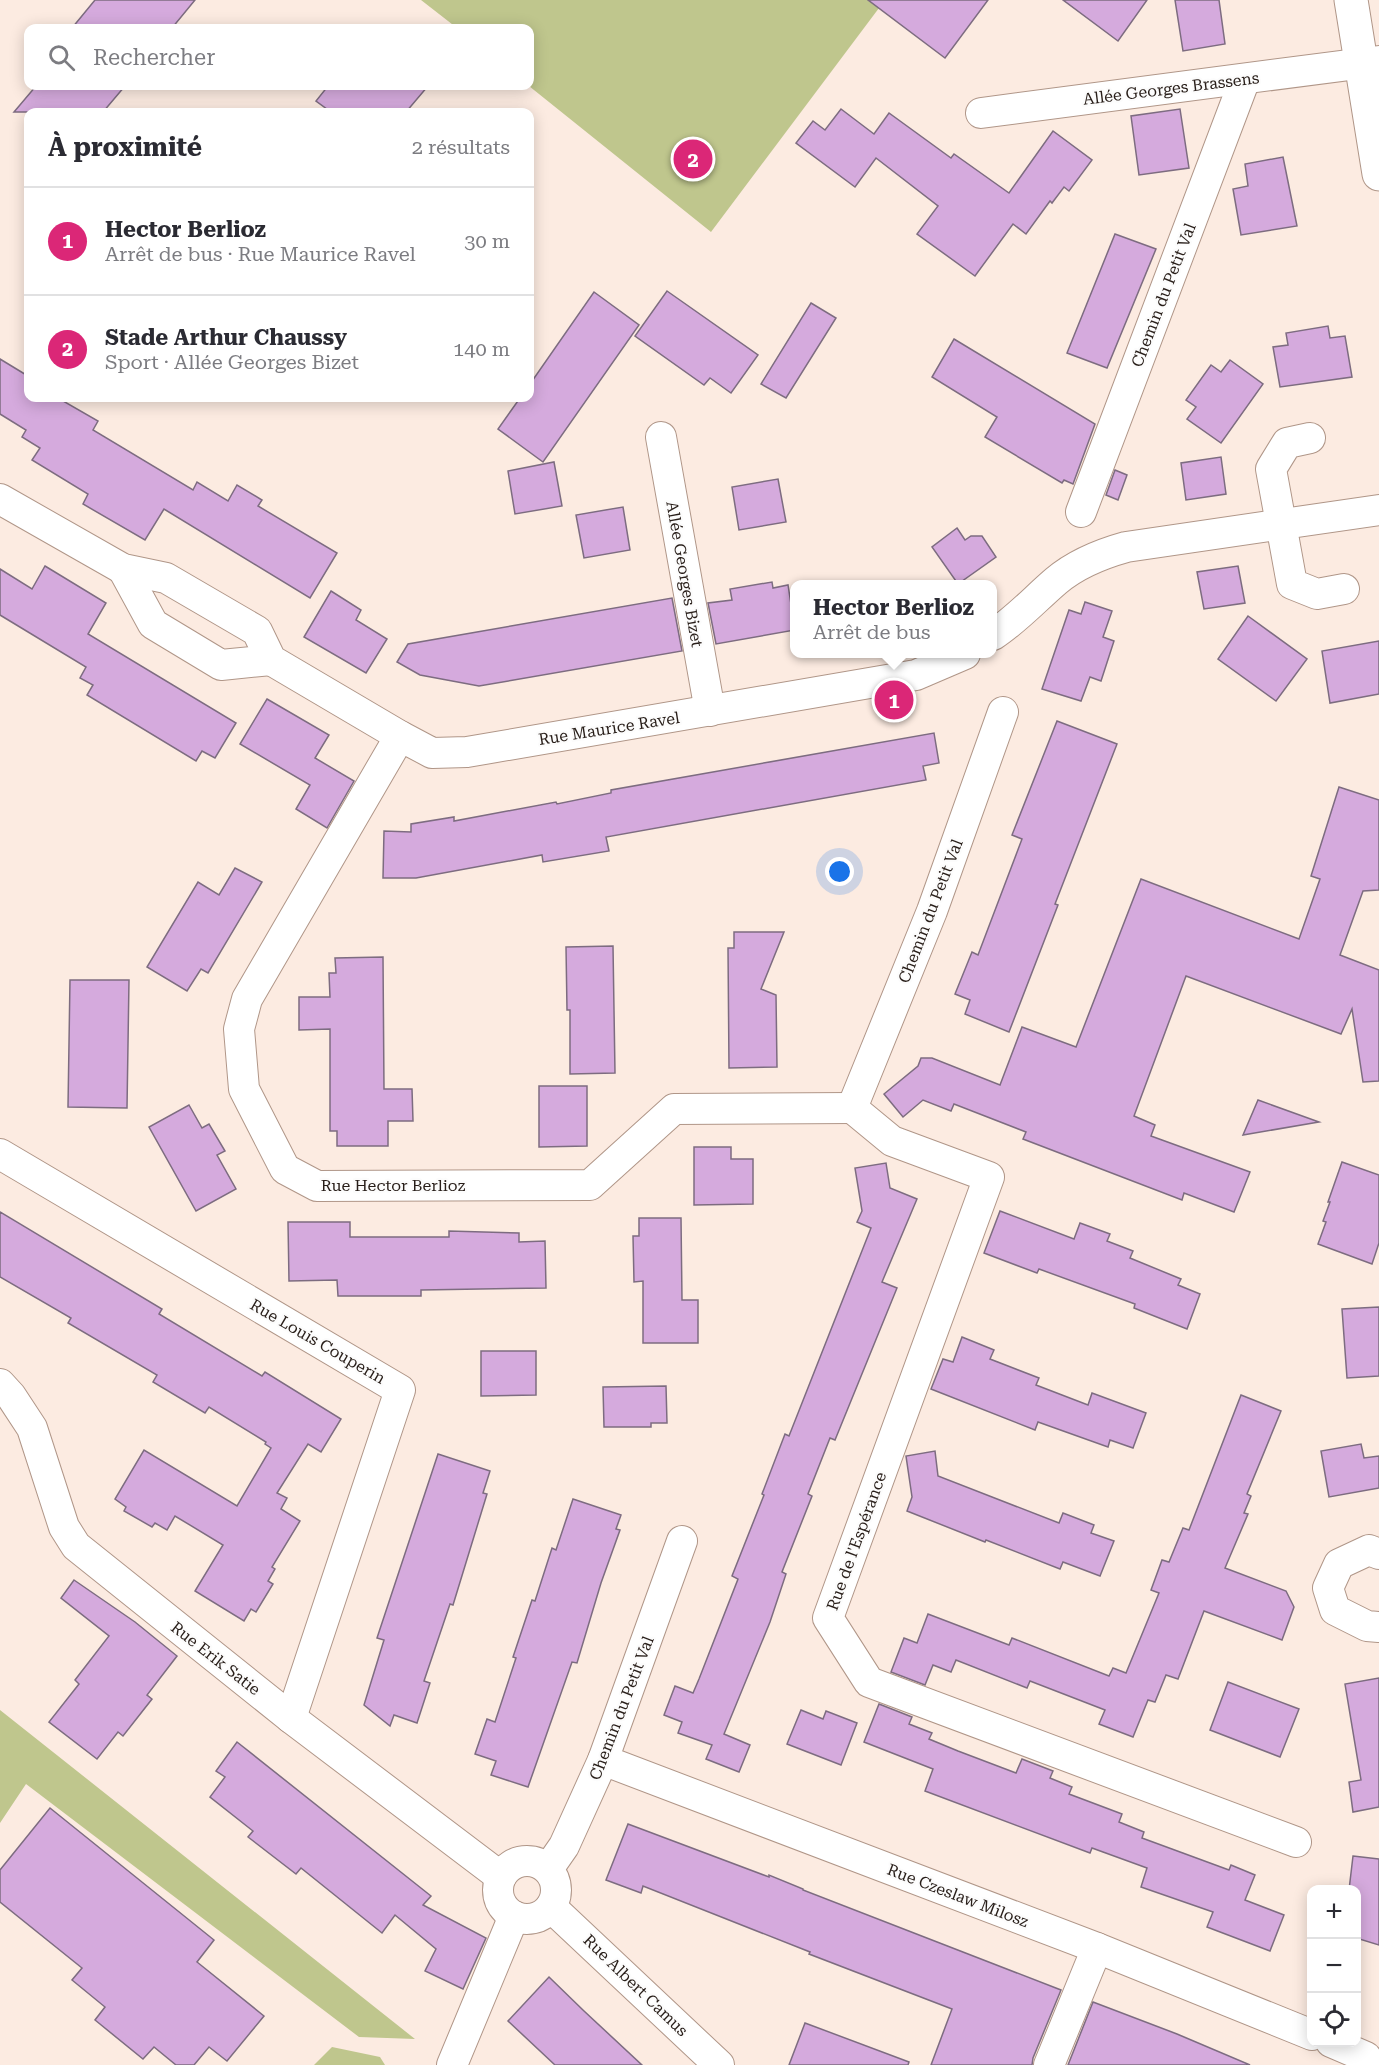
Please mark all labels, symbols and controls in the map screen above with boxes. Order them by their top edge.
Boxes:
search box [24,24,534,90]
icon: search [45,41,78,74]
text: Rechercher [93,45,215,70]
street label: Allée Georges Brassens [1082,68,1261,109]
text: À proximité [48,132,202,162]
text: 2 résultats [412,135,510,159]
pin: 2 [674,136,712,182]
text: Hector Berlioz [105,217,266,242]
street label: Chemin du Petit Val [1127,221,1200,370]
text: 1 [62,229,73,253]
text: 30 m [464,229,510,253]
text: Arrêt de bus · Rue Maurice Ravel [105,242,416,266]
text: Stade Arthur Chaussy [105,325,347,350]
text: 2 [62,337,73,361]
text: 140 m [453,337,510,361]
text: Sport · Allée Georges Bizet [105,350,359,374]
street label: Allée Georges Bizet [662,500,707,649]
popup [790,580,997,658]
text: Hector Berlioz [813,595,974,620]
text: Arrêt de bus [813,620,930,644]
pin: 1 [874,678,914,722]
street label: Rue Maurice Ravel [537,708,681,749]
street label: Chemin du Petit Val [894,837,967,986]
your location [825,857,854,886]
street label: Rue Hector Berlioz [321,1176,466,1195]
street label: Rue Louis Couperin [247,1295,389,1388]
street label: Rue de l'Espérance [823,1469,890,1613]
street label: Rue Erik Satie [167,1618,264,1699]
street label: Chemin du Petit Val [585,1634,658,1783]
street label: Rue Czeslaw Milosz [885,1860,1032,1931]
map controls [1307,1885,1361,2047]
button: + [1307,1885,1361,1939]
street label: Rue Albert Camus [579,1931,692,2040]
button: − [1307,1939,1361,1993]
button: locate [1307,1993,1361,2047]

